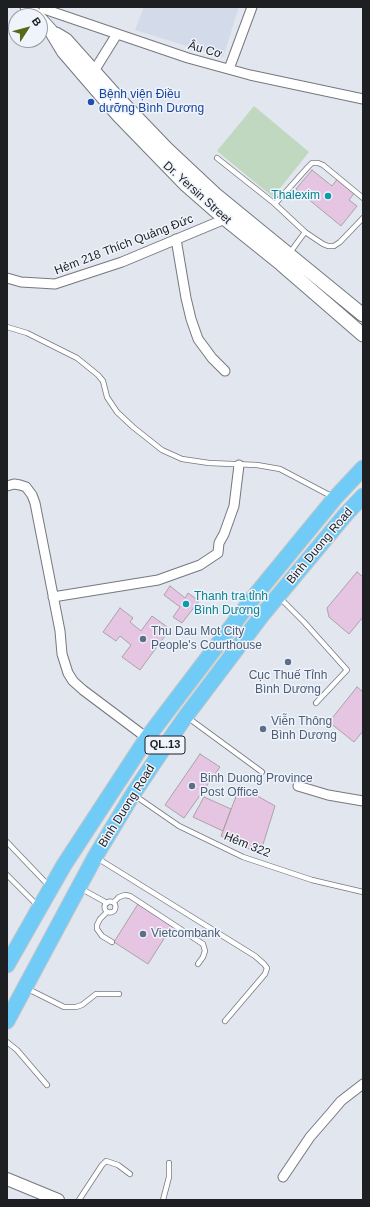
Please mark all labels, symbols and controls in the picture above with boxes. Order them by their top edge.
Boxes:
north arrow [8,8,48,48]
text: B [30,15,44,28]
street label: Âu Cơ [186,38,224,62]
place label: Bệnh viện Điều dưỡng Bình Dương [99,88,204,116]
marker: Bệnh viện Điều dưỡng Bình Dương [86,97,96,107]
street label: Dr. Yersin Street [160,159,234,227]
place label: Thalexim [271,189,320,203]
marker: Thalexim [323,191,333,201]
street label: Hẻm 218 Thích Quảng Đức [53,212,195,278]
street label: Binh Duong Road [284,505,356,587]
place label: Thanh tra tỉnh Bình Dương [194,590,268,618]
marker: Thanh tra tỉnh Bình Dương [181,599,191,609]
place label: Thu Dau Mot City People's Courthouse [151,625,262,653]
marker: Thu Dau Mot City People's Courthouse [138,634,148,644]
marker: Cục Thuế Tỉnh Bình Dương [283,657,293,667]
place label: Cục Thuế Tỉnh Bình Dương [249,669,327,697]
place label: Viễn Thông Bình Dương [271,715,337,743]
marker: Viễn Thông Bình Dương [258,724,268,734]
road number: QL.13 [145,736,185,754]
street label: Binh Duong Road [96,762,158,850]
place label: Binh Duong Province Post Office [200,772,313,800]
marker: Binh Duong Province Post Office [187,781,197,791]
street label: Hẻm 322 [222,829,272,861]
place label: Vietcombank [151,927,220,941]
marker: Vietcombank [138,929,148,939]

